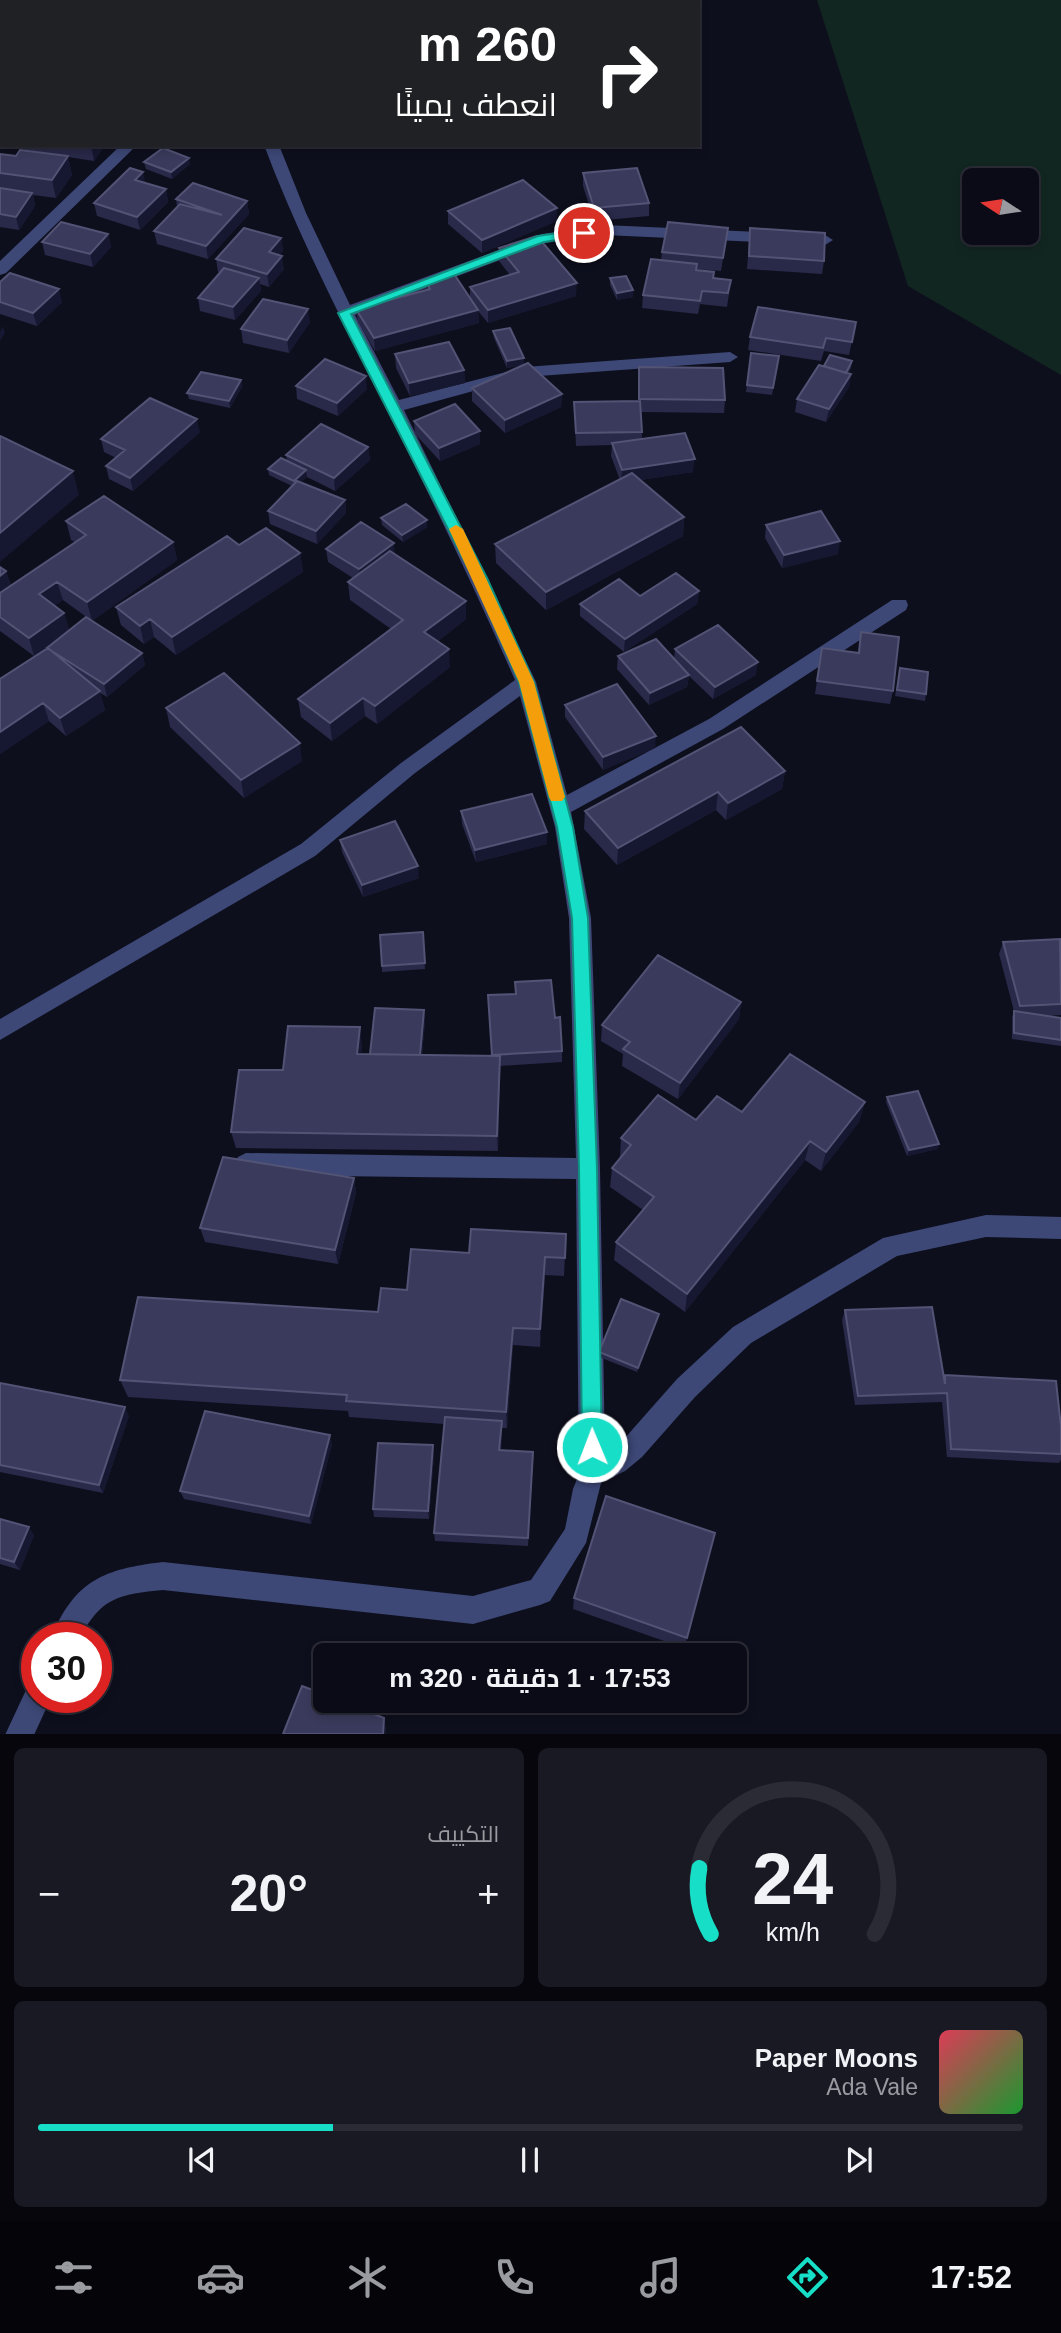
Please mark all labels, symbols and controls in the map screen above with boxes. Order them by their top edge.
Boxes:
text: 260 m [418,17,557,71]
icon: right [581,28,672,119]
text: انعطف يمينًا [394,87,557,123]
north arrow [962,168,1040,245]
map controls [962,168,1039,245]
pin [554,203,614,263]
icon: arrive [565,214,603,252]
position arrow [555,1410,629,1484]
speed limit sign: 30 [21,1622,112,1713]
text: 17:53 · 1 دقيقة · 320 m [389,1663,671,1693]
text: التكييف [427,1821,500,1847]
text: 24 [752,1838,833,1919]
text: 20° [229,1864,308,1922]
text: − [38,1873,60,1915]
text: + [477,1873,499,1915]
text: km/h [765,1917,819,1945]
text: Paper Moons [755,2043,918,2073]
text: Ada Vale [826,2074,918,2100]
icon: previous [183,2141,221,2179]
icon: pause [511,2141,549,2179]
icon: next [840,2141,878,2179]
icon: filters [49,2253,98,2302]
icon: car [196,2253,245,2302]
icon: climate [343,2253,392,2302]
icon: phone [490,2253,539,2302]
icon: music [636,2253,685,2302]
icon: directions [783,2253,832,2302]
text: 17:52 [930,2259,1012,2295]

